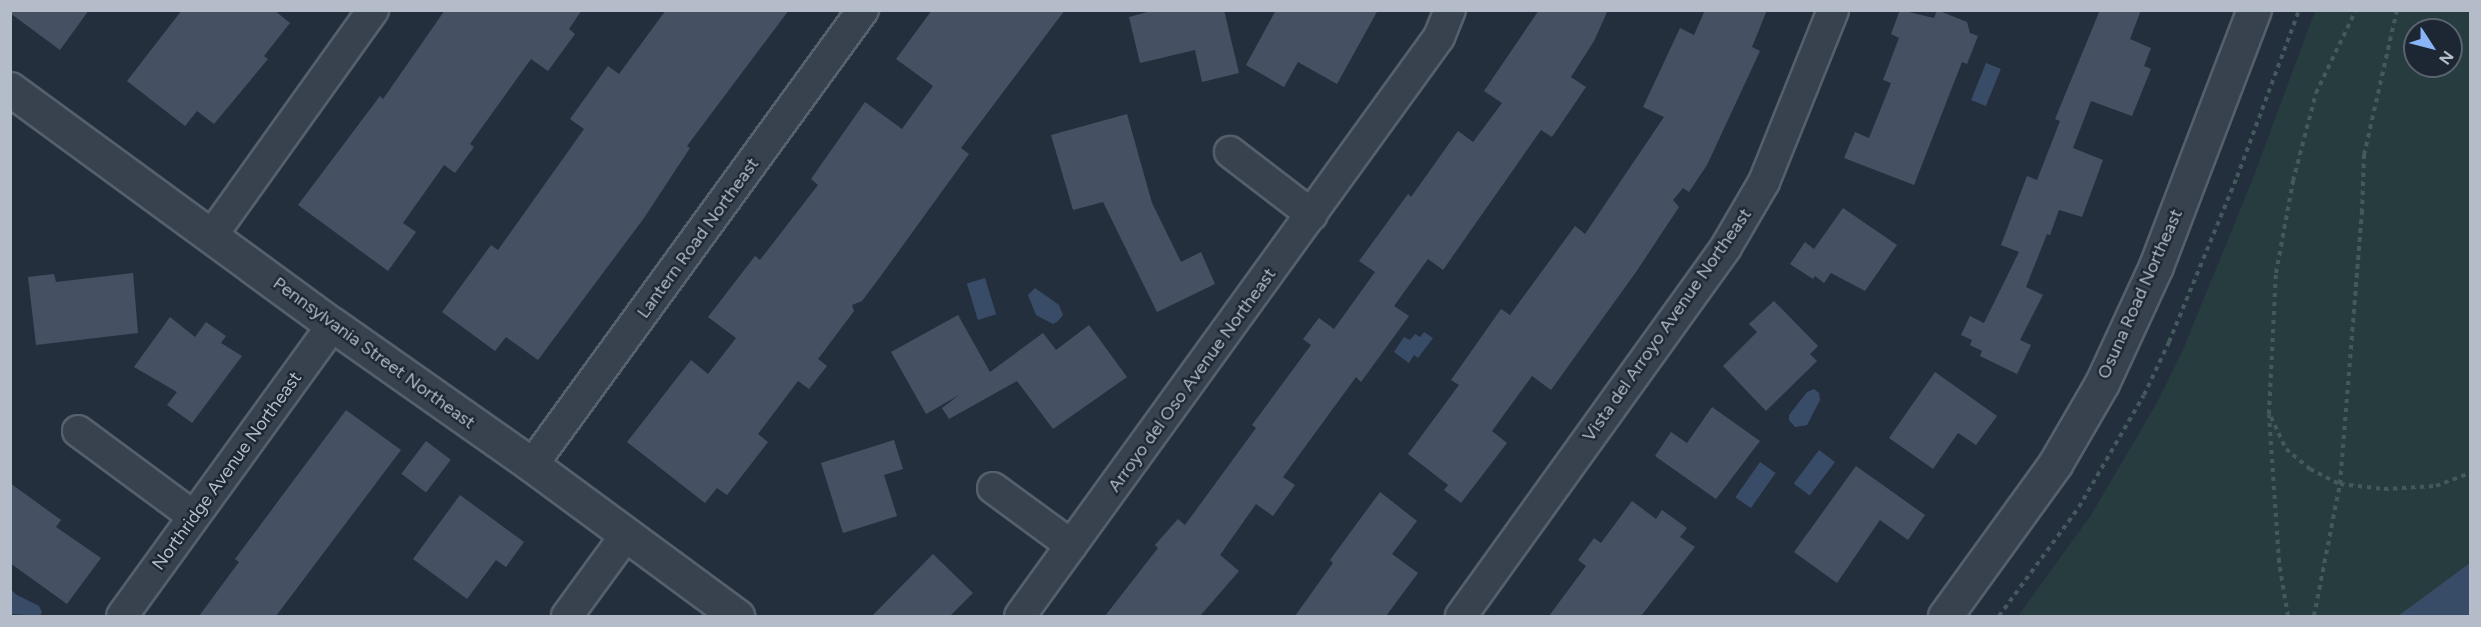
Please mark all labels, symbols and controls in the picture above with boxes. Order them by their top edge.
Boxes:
north arrow [2403,18,2463,78]
text: N [2435,47,2458,68]
street label: Lantern Road Northeast [633,154,763,322]
street label: Vista del Arroyo Avenue Northeast [1578,204,1756,446]
street label: Osuna Road Northeast [2093,206,2187,382]
street label: Arroyo del Oso Avenue Northeast [1103,264,1281,496]
street label: Pennsylvania Street Northeast [269,272,479,434]
street label: Northridge Avenue Northeast [148,368,306,574]

